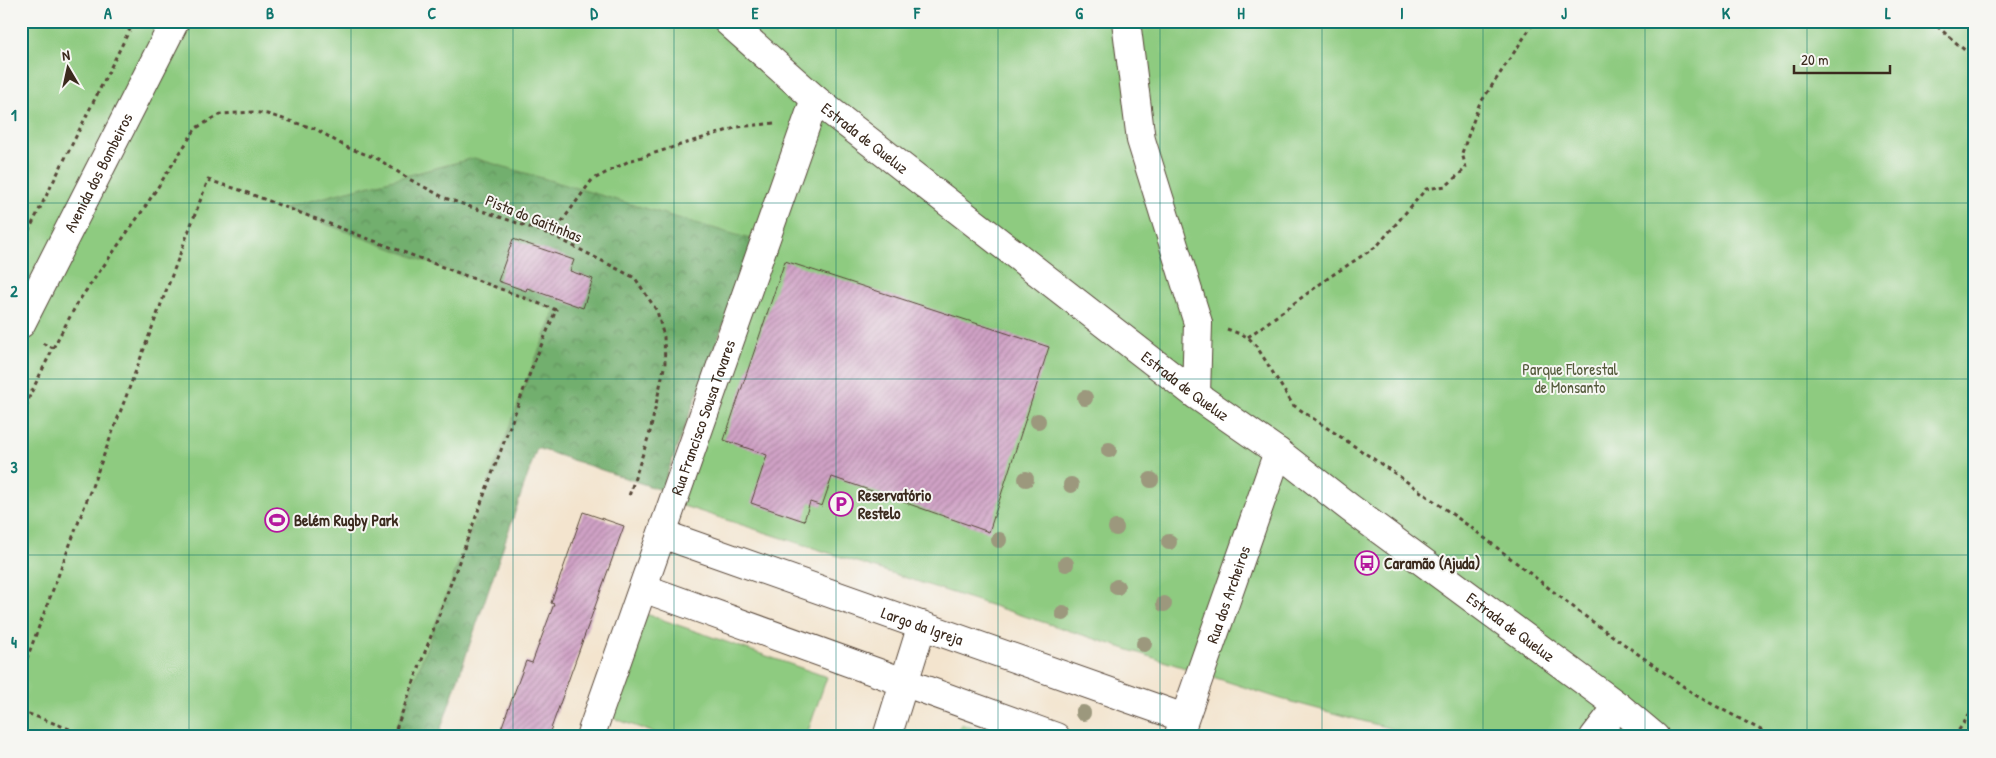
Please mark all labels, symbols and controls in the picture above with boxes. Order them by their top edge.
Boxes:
text: A [104,2,112,24]
text: B [266,2,274,24]
text: C [428,2,437,24]
text: D [590,2,598,24]
text: E [751,2,759,24]
text: F [913,2,921,24]
text: G [1075,2,1083,24]
text: H [1237,2,1245,24]
text: I [1400,2,1404,24]
text: J [1561,2,1567,24]
text: K [1722,2,1731,24]
text: L [1885,2,1891,24]
north arrow [42,42,92,92]
scale bar [1794,42,1890,74]
text: N [61,45,72,65]
text: 20 m [1801,49,1828,70]
street label: Estrada de Queluz [817,97,913,179]
text: 1 [11,104,17,126]
street label: Avenida dos Bombeiros [59,109,138,236]
street label: Pista do Gaitinhas [482,189,586,247]
text: 2 [10,280,18,302]
street label: Rua Francisco Sousa Tavares [665,337,740,498]
street label: Estrada de Queluz [1137,346,1234,426]
park label: Parque Florestal de Monsanto [1522,358,1618,398]
text: 3 [10,456,18,478]
place label: Reservatório Restelo [858,484,932,524]
parking icon: Reservatório Restelo [828,491,854,517]
sports icon: Belém Rugby Park [264,507,290,533]
place label: Belém Rugby Park [294,509,399,532]
street label: Rua dos Archeiros [1201,543,1255,646]
bus stop icon: Caramão (Ajuda) [1354,550,1380,576]
place label: Caramão (Ajuda) [1384,552,1481,574]
street label: Estrada de Queluz [1462,587,1559,667]
street label: Largo da Igreja [878,601,966,650]
text: 4 [11,631,17,653]

